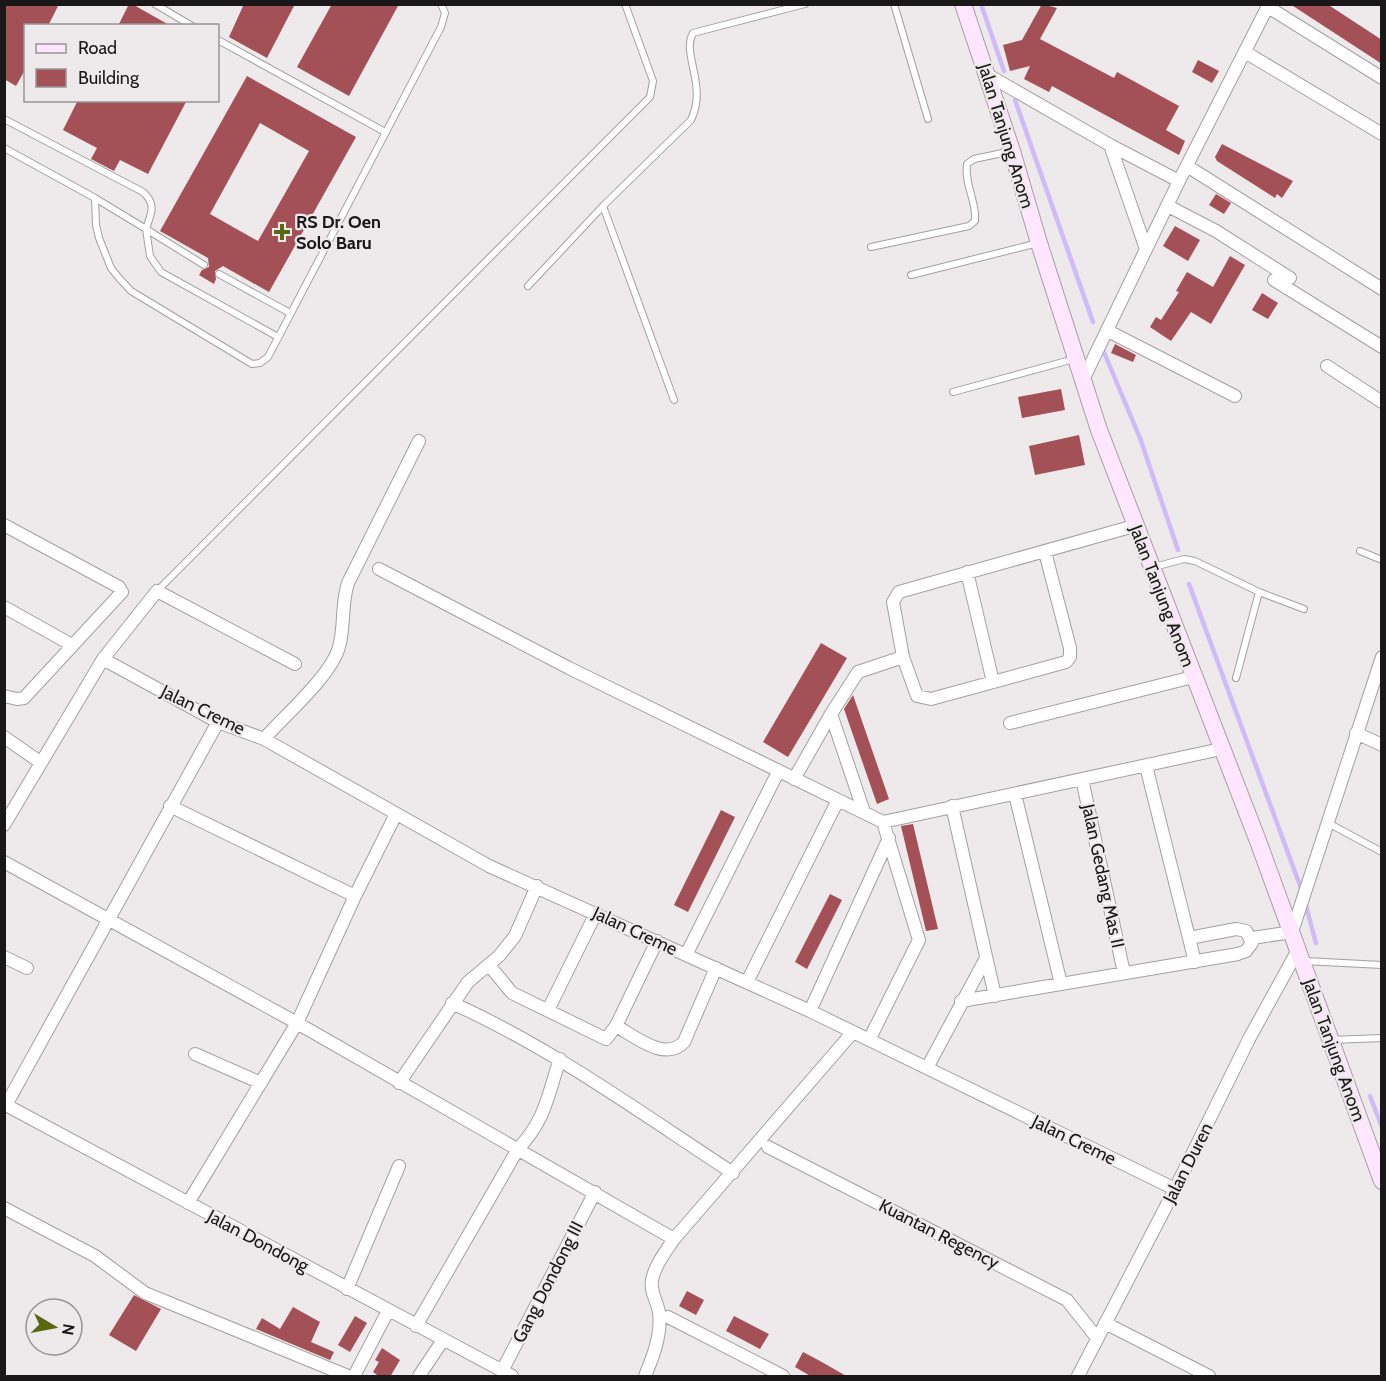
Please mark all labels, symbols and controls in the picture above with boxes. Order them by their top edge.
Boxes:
legend [24,24,219,102]
text: Road [78,37,117,59]
street label: Jalan Tanjung Anom [973,60,1039,211]
text: Building [78,67,140,89]
place label: RS Dr. Oen Solo Baru [296,211,381,254]
marker: RS Dr. Oen Solo Baru [273,223,291,241]
street label: Jalan Tanjung Anom [1124,521,1199,670]
street label: Jalan Creme [157,680,249,740]
street label: Jalan Gedang Mas II [1077,801,1129,950]
street label: Jalan Creme [588,901,681,960]
street label: Jalan Tanjung Anom [1298,975,1370,1124]
street label: Jalan Creme [1028,1110,1120,1170]
street label: Jalan Duren [1158,1119,1218,1208]
street label: Kuantan Regency [875,1194,1003,1274]
street label: Jalan Dondong [203,1205,313,1277]
street label: Gang Dondong III [508,1218,588,1346]
north arrow [24,1297,84,1357]
text: N [58,1322,79,1337]

